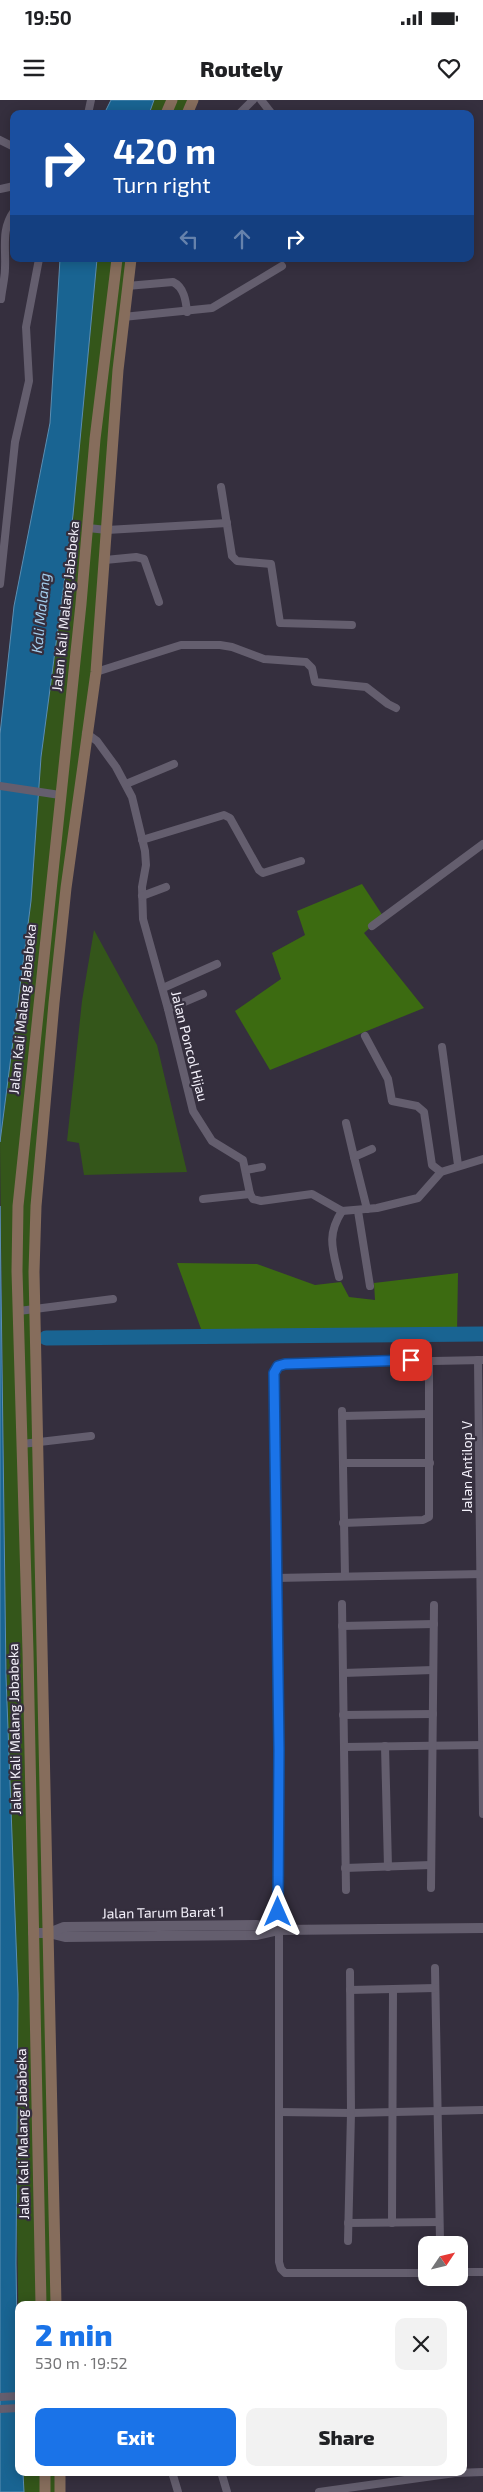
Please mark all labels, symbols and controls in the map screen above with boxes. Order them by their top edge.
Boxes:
text: 19:50 [25,6,72,29]
icon: menu [20,54,48,82]
icon: heart [435,54,463,82]
text: Routely [200,55,283,81]
text: 420 m [113,129,216,171]
icon: right [30,130,95,195]
text: Turn right [113,171,211,197]
icon: left [175,225,203,253]
icon: ahead [228,225,256,253]
icon: right [281,225,309,253]
street label: Jalan Kali Malang Jababeka [48,520,82,692]
water label: Kali Malang [27,572,53,654]
street label: Jalan Kali Malang Jababeka [5,923,39,1095]
street label: Jalan Poncol Hijau [168,989,212,1103]
pin [390,1339,432,1381]
icon: arrive [397,1346,425,1374]
street label: Jalan Antilop V [458,1420,475,1513]
street label: Jalan Kali Malang Jababeka [4,1643,24,1815]
position arrow [251,1885,303,1937]
street label: Jalan Tarum Barat 1 [102,1902,224,1922]
street label: Jalan Kali Malang Jababeka [12,2048,32,2220]
north arrow [418,2236,468,2286]
map controls [418,2236,468,2286]
text: 2 min [35,2316,113,2352]
button: close [395,2318,447,2370]
text: 530 m · 19:52 [35,2353,127,2372]
button: Exit [35,2408,236,2466]
button: Share [246,2408,447,2466]

